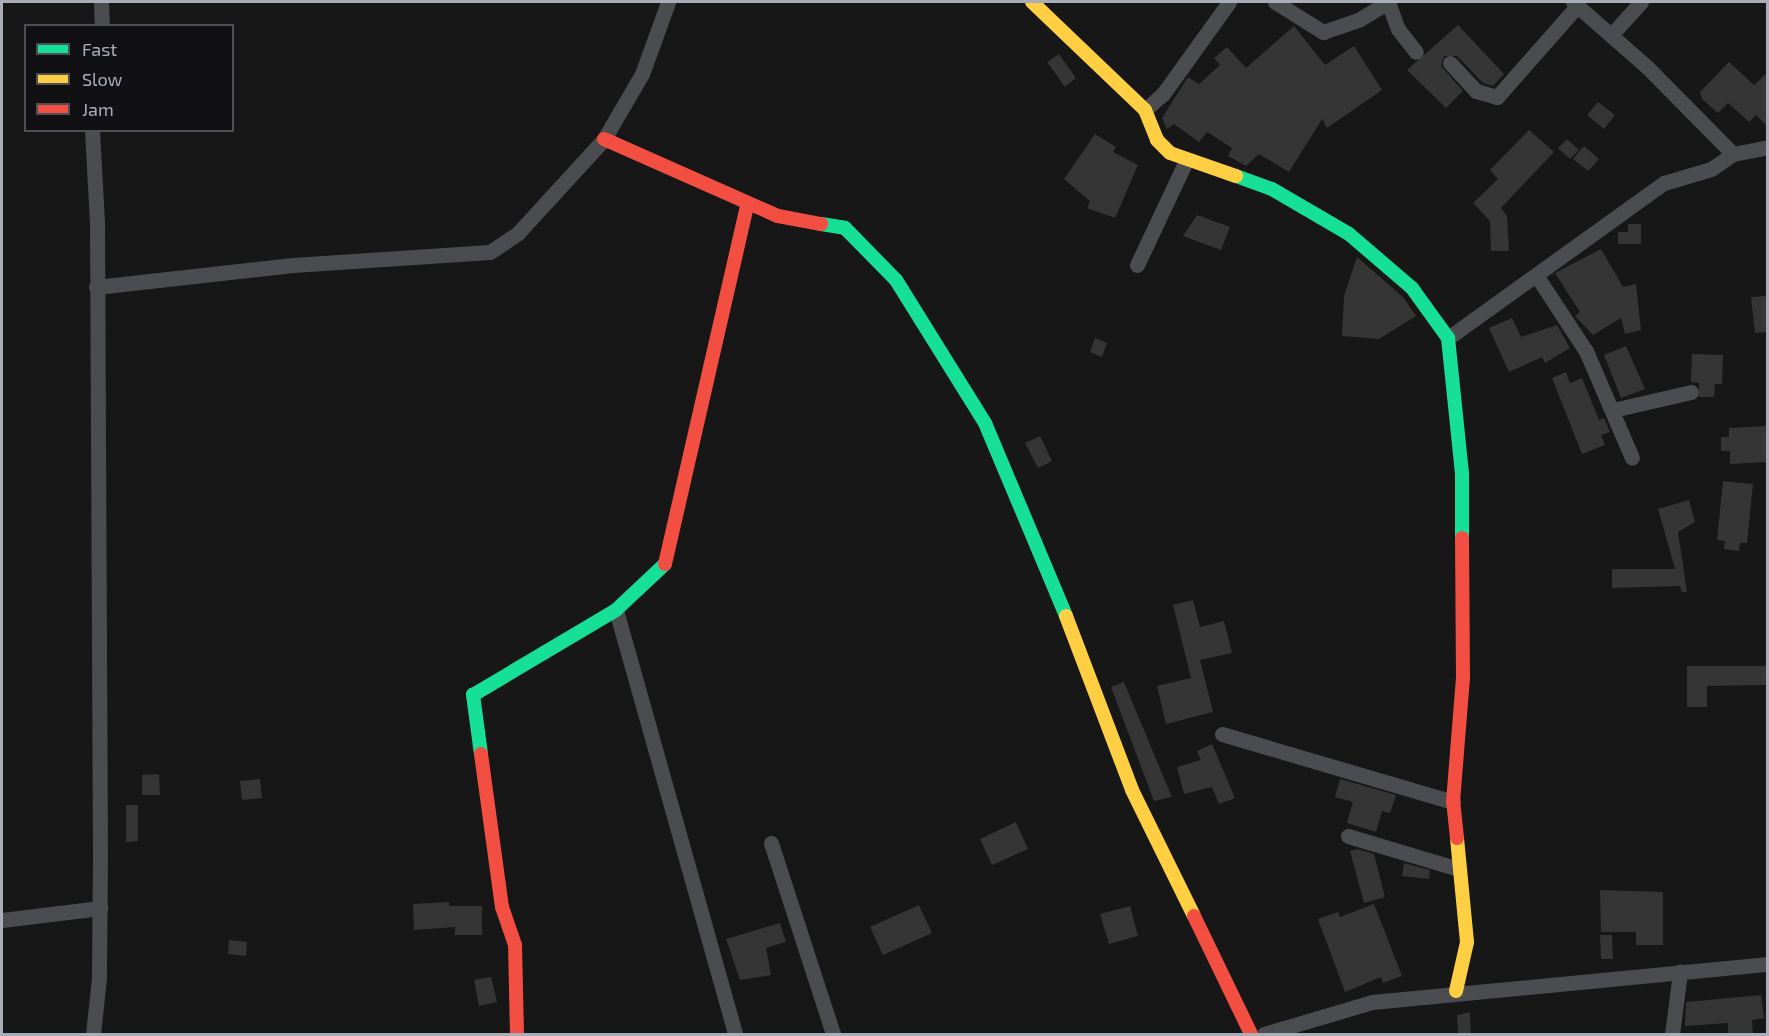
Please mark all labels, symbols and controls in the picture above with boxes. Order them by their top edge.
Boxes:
legend [24,24,234,132]
text: Fast [82,38,117,60]
text: Slow [82,68,122,90]
text: Jam [82,98,114,120]

